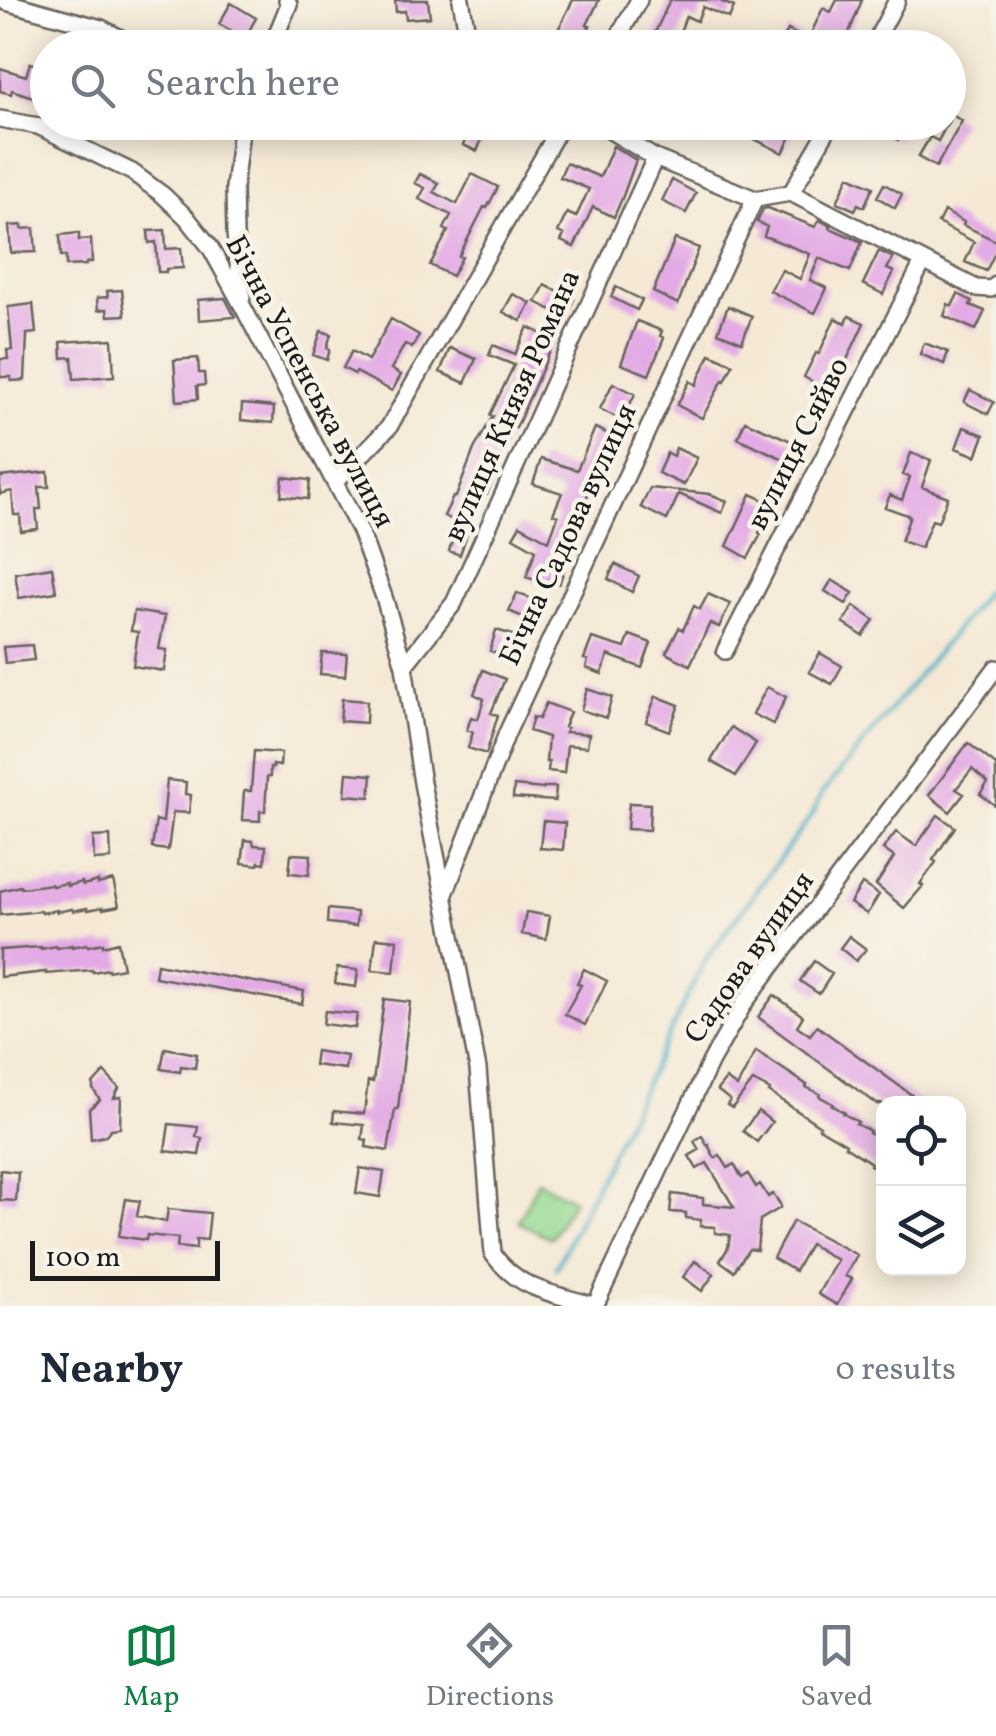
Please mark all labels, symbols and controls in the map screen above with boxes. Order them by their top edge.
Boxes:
search box [30,30,966,140]
icon: search [65,58,120,113]
text: Search here [145,59,340,112]
street label: Бічна Успенська вулиця [214,228,404,536]
street label: вулиця Князя Романа [434,263,592,549]
street label: вулиця Сяйво [737,350,861,538]
street label: Бічна Садова вулиця [490,397,648,673]
street label: Садова вулиця [675,863,825,1053]
map controls [876,1096,966,1276]
button: locate [876,1096,966,1186]
button: layers [876,1186,966,1276]
scale bar [30,1236,220,1280]
text: 100 m [45,1239,120,1278]
text: Nearby [40,1342,183,1401]
text: 0 results [836,1349,956,1393]
tab: Map [123,1618,179,1717]
tab: Directions [426,1618,554,1717]
tab: Saved [801,1618,873,1717]

